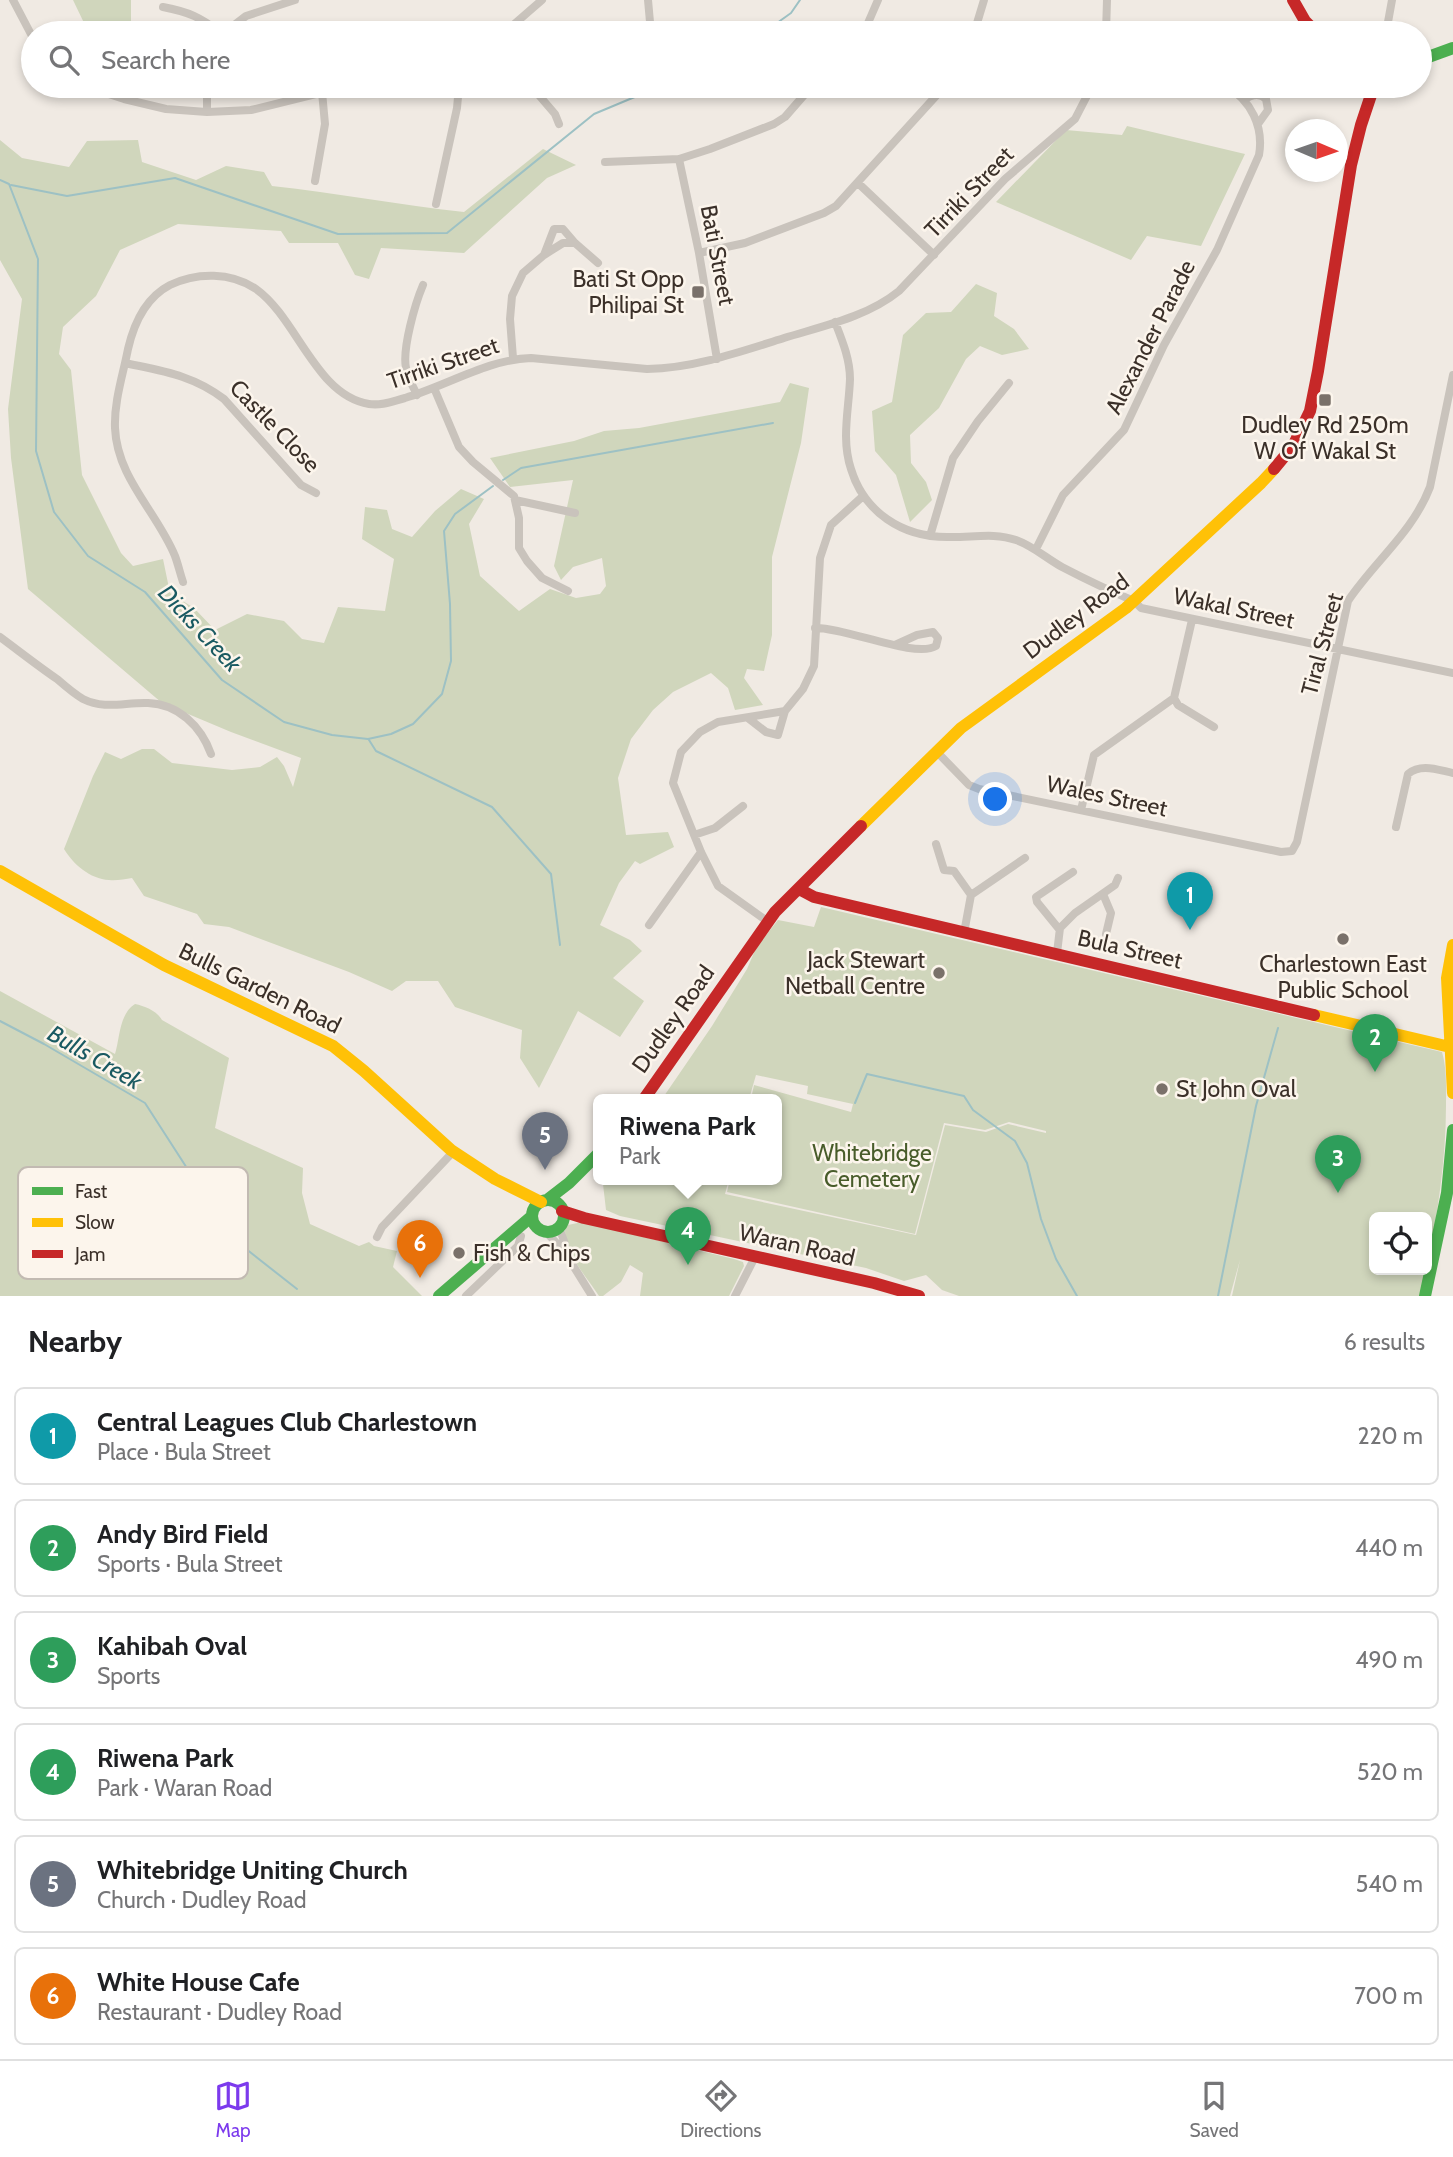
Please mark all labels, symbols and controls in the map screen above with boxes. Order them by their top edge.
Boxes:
search box [21,21,1432,98]
icon: search [45,41,83,79]
text: Search here [101,44,230,76]
north arrow [1285,119,1348,182]
street label: Tirriki Street [919,140,1019,243]
street label: Bati Street [695,203,741,308]
street label: Alexander Parade [1099,255,1201,419]
place label: Bati St Opp Philipai St [572,265,684,319]
marker: Bati St Opp Philipai St [690,284,706,300]
street label: Tirriki Street [384,331,503,395]
street label: Castle Close [224,374,326,478]
marker: Dudley Rd 250m W Of Wakal St [1317,392,1333,408]
place label: Dudley Rd 250m W Of Wakal St [1241,411,1409,465]
street label: Dudley Road [1018,567,1134,665]
water label: Dicks Creek [152,578,248,678]
street label: Wakal Street [1171,582,1297,635]
street label: Tiral Street [1295,590,1349,698]
street label: Wales Street [1044,770,1170,823]
your location [978,782,1012,816]
pin: 1 [1167,872,1213,930]
street label: Bula Street [1075,923,1185,975]
marker: Charlestown East Public School [1335,931,1351,947]
street label: Bulls Garden Road [174,937,346,1039]
place label: Jack Stewart Netball Centre [785,946,925,1000]
place label: Charlestown East Public School [1259,950,1427,1004]
street label: Dudley Road [626,960,720,1078]
marker: Jack Stewart Netball Centre [931,965,947,981]
pin: 2 [1352,1014,1398,1072]
water label: Bulls Creek [43,1019,148,1096]
place label: St John Oval [1176,1075,1297,1103]
marker: St John Oval [1154,1081,1170,1097]
popup [593,1094,782,1185]
text: Riwena Park [619,1110,756,1142]
pin: 5 [522,1112,568,1170]
pin: 3 [1315,1135,1361,1193]
park label: Whitebridge Cemetery [812,1139,932,1193]
text: Park [619,1142,661,1170]
legend [18,1167,248,1279]
text: Fast [75,1180,108,1203]
pin: 4 [665,1207,711,1265]
text: Slow [75,1211,115,1234]
map controls [1369,1212,1432,1275]
button: locate [1369,1212,1432,1275]
street label: Waran Road [736,1218,858,1272]
pin: 6 [397,1220,443,1278]
place label: Fish & Chips [473,1239,590,1267]
text: Jam [74,1243,105,1266]
marker: Fish & Chips [451,1245,467,1261]
text: Nearby [28,1323,122,1360]
text: 6 results [1344,1328,1425,1356]
text: Central Leagues Club Charlestown [97,1406,477,1438]
text: 1 [49,1422,57,1450]
text: 220 m [1357,1422,1423,1450]
text: Place · Bula Street [97,1438,271,1466]
text: Andy Bird Field [97,1518,268,1550]
text: 2 [47,1534,59,1562]
text: 440 m [1355,1534,1423,1562]
text: Sports · Bula Street [97,1550,283,1578]
text: Kahibah Oval [97,1630,247,1662]
text: 3 [47,1646,59,1674]
text: 490 m [1355,1646,1423,1674]
text: Sports [97,1662,160,1690]
text: Riwena Park [97,1742,234,1774]
text: 4 [46,1758,60,1786]
text: 520 m [1357,1758,1423,1786]
text: Park · Waran Road [97,1774,272,1802]
text: Whitebridge Uniting Church [97,1854,408,1886]
text: 5 [47,1870,59,1898]
text: 540 m [1356,1870,1423,1898]
text: Church · Dudley Road [97,1886,306,1914]
text: White House Cafe [97,1966,300,1998]
text: 6 [47,1982,59,2010]
text: 700 m [1354,1982,1423,2010]
text: Restaurant · Dudley Road [97,1998,342,2026]
tab: Map [214,2077,252,2142]
tab: Directions [680,2077,761,2142]
tab: Saved [1190,2077,1239,2142]

